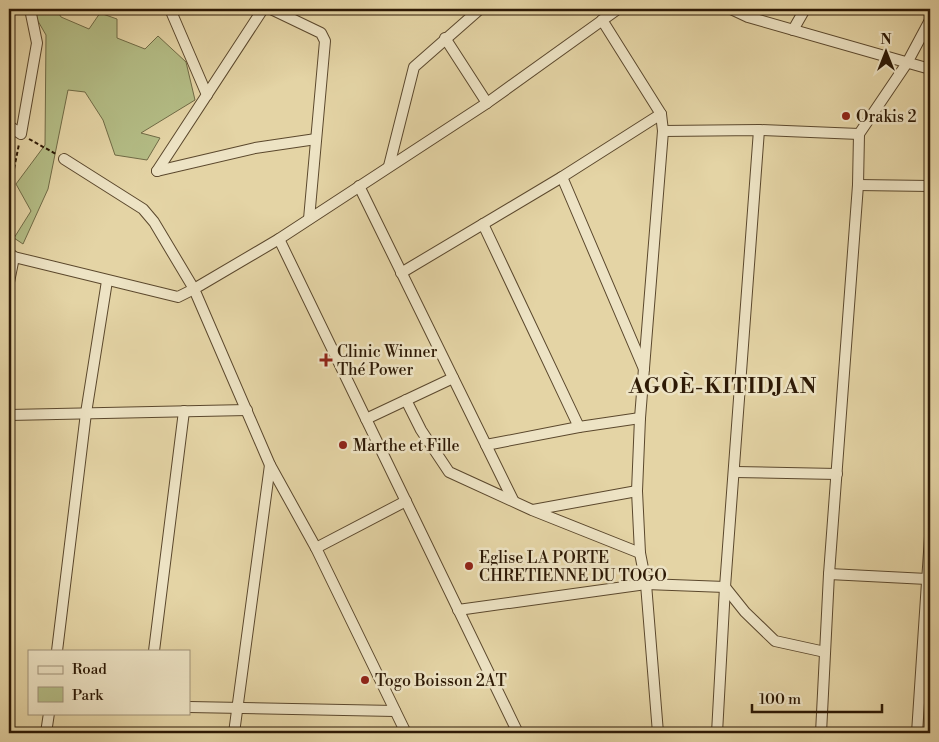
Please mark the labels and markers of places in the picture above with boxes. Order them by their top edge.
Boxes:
place label: Orakis 2 [856,107,917,127]
marker: Orakis 2 [840,110,852,122]
place label: Clinic Winner Thé Power [337,342,438,380]
marker: Clinic Winner Thé Power [319,353,333,367]
place label: Marthe et Fille [353,436,460,456]
marker: Marthe et Fille [337,439,349,451]
place label: Eglise LA PORTE CHRETIENNE DU TOGO [479,548,667,586]
marker: Eglise LA PORTE CHRETIENNE DU TOGO [463,560,475,572]
place label: Togo Boisson 2AT [375,671,507,691]
marker: Togo Boisson 2AT [359,674,371,686]

